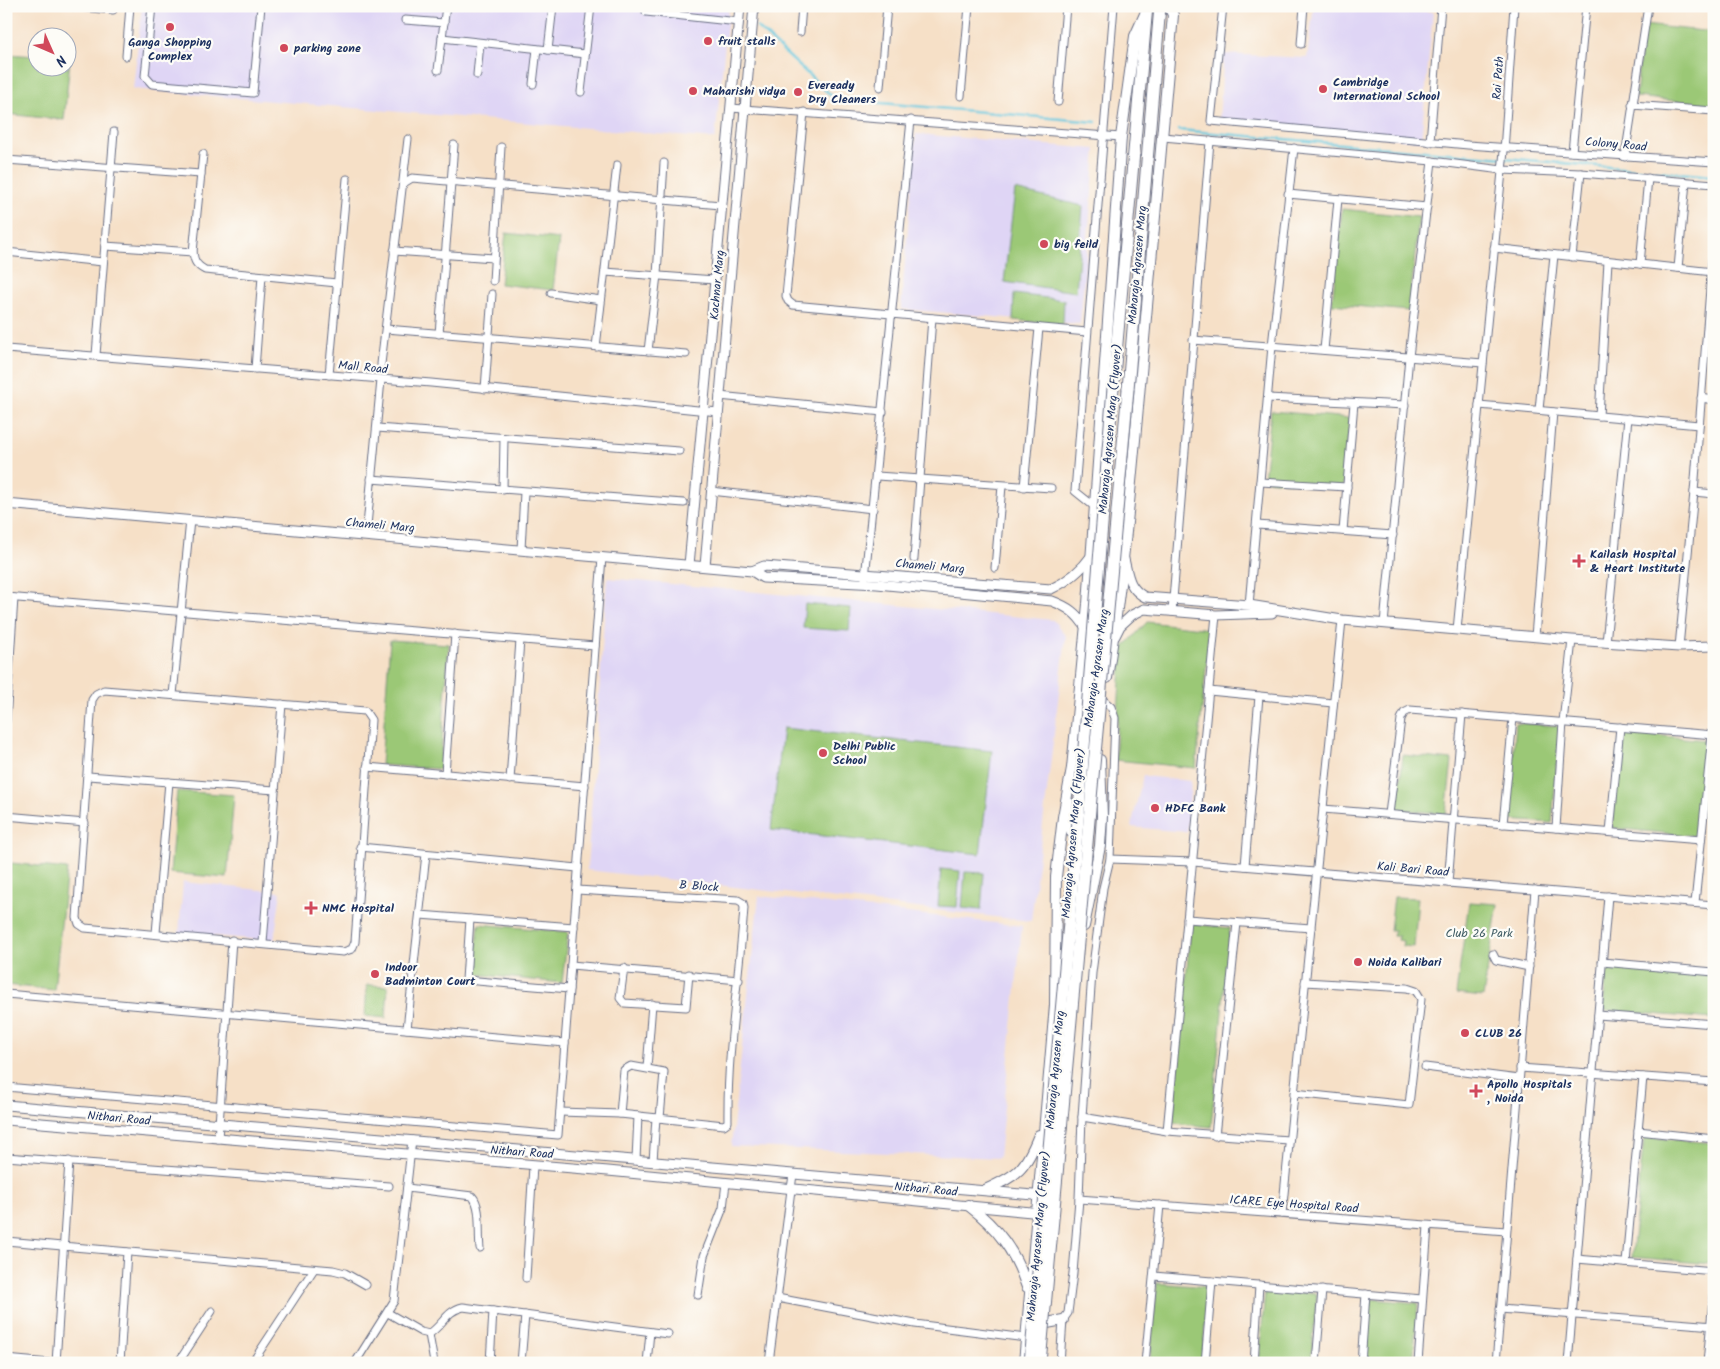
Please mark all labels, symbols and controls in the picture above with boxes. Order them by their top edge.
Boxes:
marker: Ganga Shopping Complex [164,21,176,33]
north arrow [28,28,78,78]
place label: fruit stalls [718,32,776,51]
place label: Ganga Shopping Complex [128,33,212,66]
marker: fruit stalls [702,35,714,47]
place label: parking zone [293,39,361,58]
marker: parking zone [278,42,290,54]
text: N [49,50,71,72]
street label: Rai Path [1488,56,1509,100]
place label: Cambridge International School [1333,73,1441,106]
place label: Eveready Dry Cleaners [808,76,877,109]
place label: Maharishi vidya [703,82,786,101]
marker: Cambridge International School [1317,83,1329,95]
marker: Maharishi vidya [687,85,699,97]
marker: Eveready Dry Cleaners [792,86,804,98]
street label: Colony Road [1584,132,1649,157]
street label: Maharaja Agrasen Marg [1123,204,1152,325]
place label: big feild [1054,235,1099,254]
marker: big feild [1038,238,1050,250]
street label: Kachnar Marg [705,249,730,321]
street label: Maharaja Agrasen Marg (Flyover) [1094,343,1127,515]
street label: Mall Road [337,356,390,379]
street label: Chameli Marg [344,513,416,538]
place label: Kailash Hospital & Heart Institute [1590,545,1685,578]
street label: Chameli Marg [894,554,966,579]
marker: Kailash Hospital & Heart Institute [1572,554,1586,568]
street label: Maharaja Agrasen Marg [1079,607,1114,728]
place label: Delhi Public School [833,737,896,770]
marker: Delhi Public School [817,747,829,759]
street label: Maharaja Agrasen Marg (Flyover) [1057,747,1090,919]
place label: HDFC Bank [1165,799,1227,818]
marker: HDFC Bank [1149,802,1161,814]
street label: Kali Bari Road [1376,857,1451,882]
street label: B Block [679,876,720,897]
place label: NMC Hospital [322,899,395,918]
marker: NMC Hospital [304,901,318,915]
park label: Club 26 Park [1445,924,1513,943]
place label: Noida Kalibari [1368,953,1442,972]
marker: Noida Kalibari [1352,956,1364,968]
place label: Indoor Badminton Court [385,958,476,991]
marker: Indoor Badminton Court [369,968,381,980]
street label: Maharaja Agrasen Marg [1041,1009,1070,1130]
place label: CLUB 26 [1475,1024,1522,1043]
marker: CLUB 26 [1459,1027,1471,1039]
place label: Apollo Hospitals , Noida [1487,1075,1572,1108]
marker: Apollo Hospitals , Noida [1469,1084,1483,1098]
street label: Nithari Road [87,1106,152,1131]
street label: Nithari Road [490,1141,555,1164]
street label: Maharaja Agrasen Marg (Flyover) [1022,1150,1055,1322]
street label: Nithari Road [894,1177,959,1202]
street label: ICARE Eye Hospital Road [1229,1191,1360,1219]

